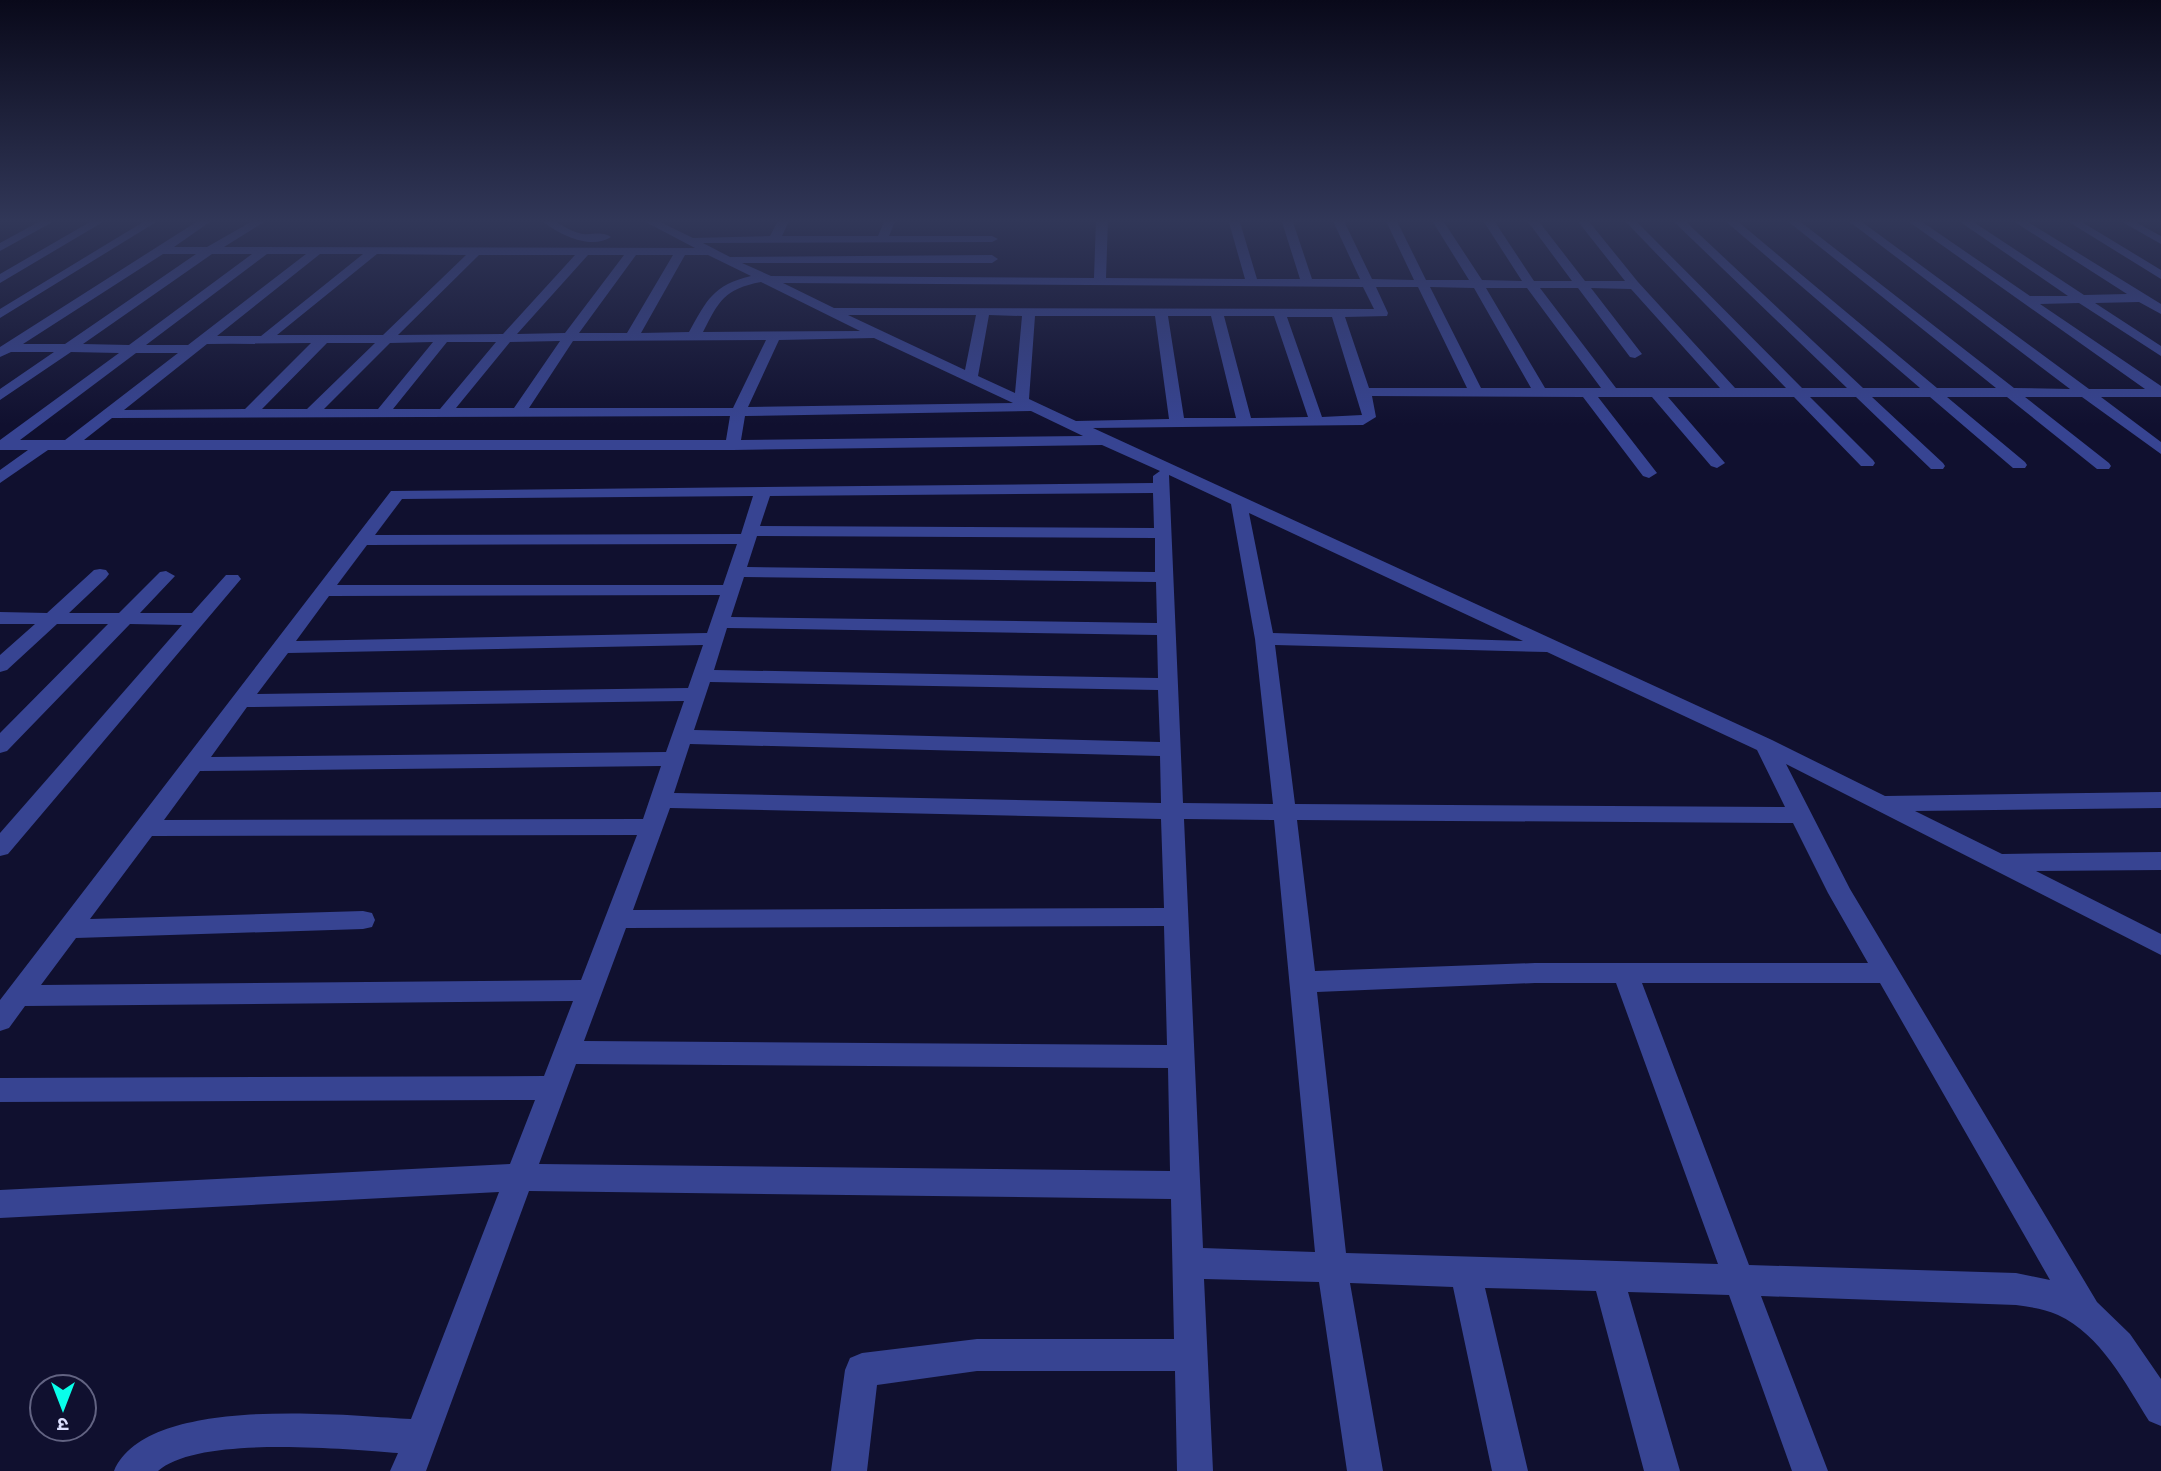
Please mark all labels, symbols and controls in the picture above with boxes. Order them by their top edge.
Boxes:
north arrow [28,1373,98,1443]
text: उ [57,1414,69,1436]

